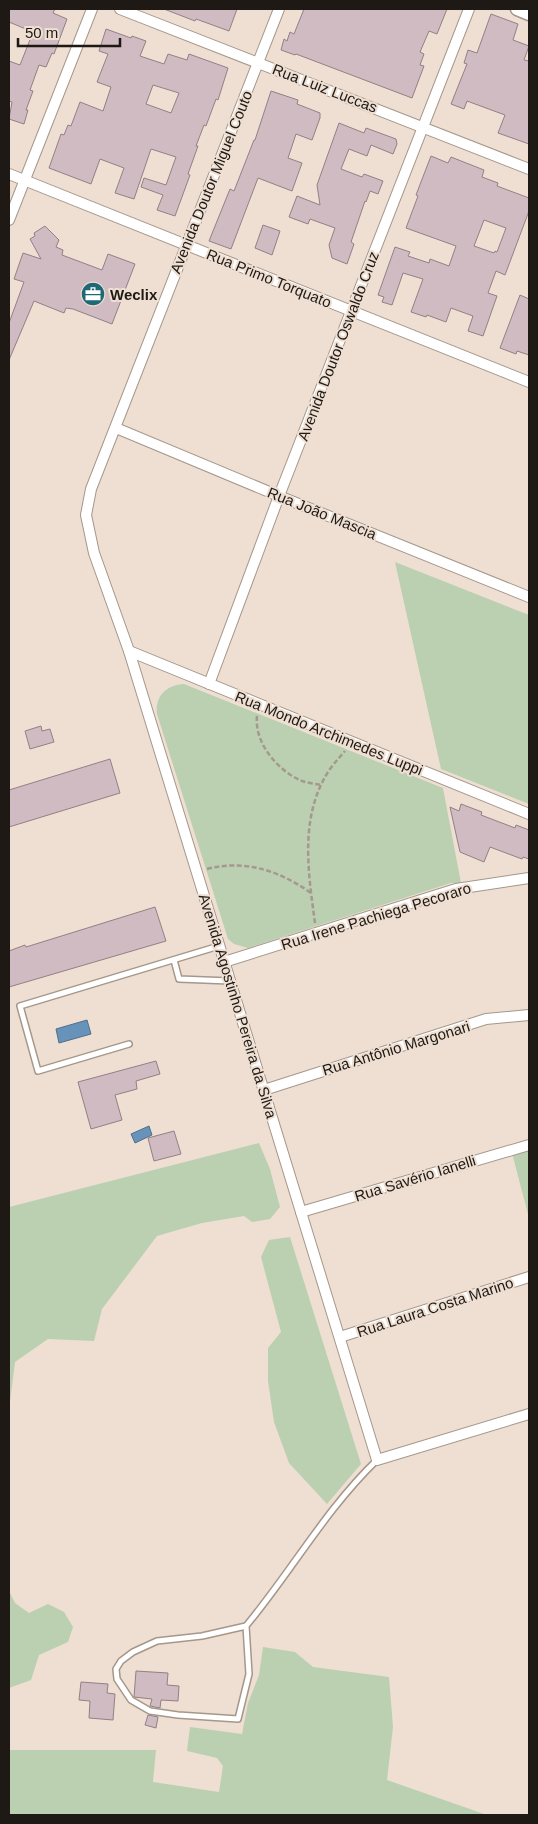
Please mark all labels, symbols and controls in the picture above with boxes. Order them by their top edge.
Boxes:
scale bar [18,15,120,47]
text: 50 m [25,24,58,41]
street label: Rua Luiz Luccas [270,60,380,116]
street label: Avenida Doutor Miguel Couto [166,88,256,276]
street label: Rua Primo Torquato [204,245,334,311]
street label: Avenida Doutor Oswaldo Cruz [294,249,382,443]
office icon: Weclix [80,281,106,307]
place label: Weclix [110,286,158,303]
street label: Rua João Mascia [265,483,380,543]
street label: Rua Mondo Archimedes Luppi [233,687,425,779]
street label: Rua Irene Pachiega Pecoraro [279,879,473,953]
street label: Avenida Agostinho Pereira da Silva [196,892,281,1121]
street label: Rua Antônio Margonari [320,1017,472,1079]
street label: Rua Savério Ianelli [352,1151,478,1205]
street label: Rua Laura Costa Marino [355,1274,515,1340]

